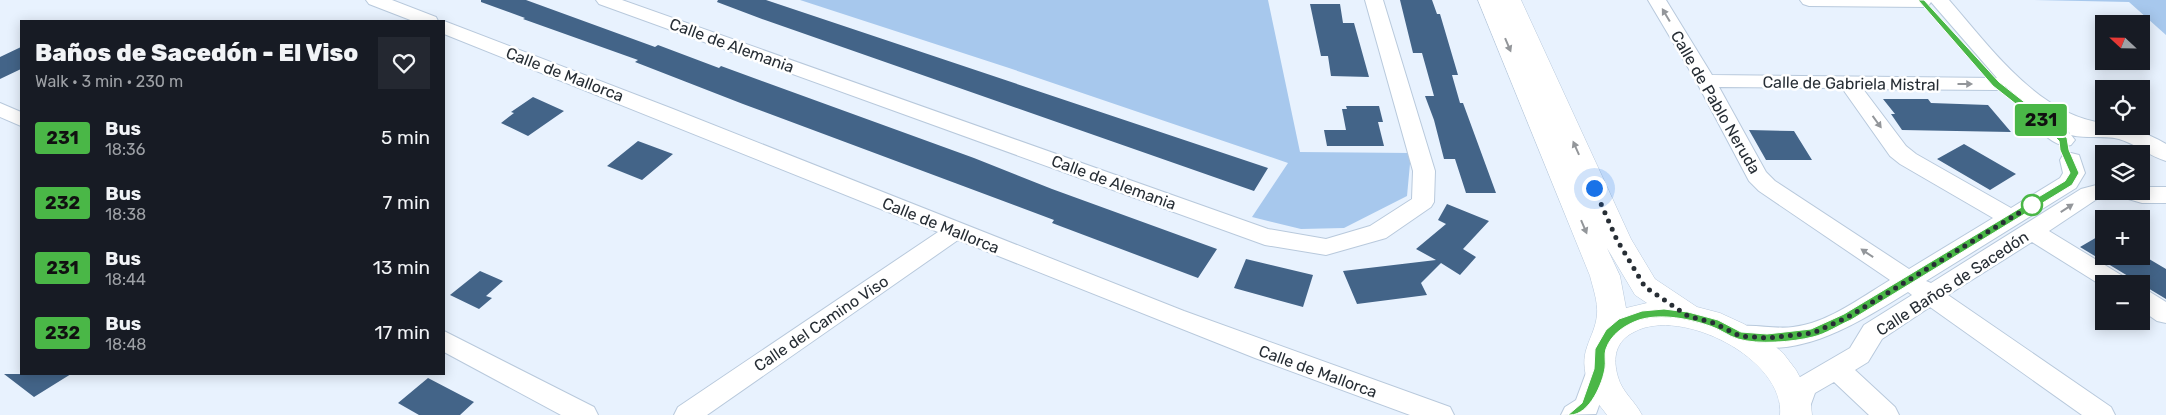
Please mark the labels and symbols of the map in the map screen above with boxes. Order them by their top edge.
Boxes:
one-way arrow [1661,8,1670,21]
street label: Calle de Alemania [667,14,797,77]
north arrow [2095,15,2150,70]
street label: Calle de Pablo Neruda [1667,27,1764,177]
one-way arrow [1504,38,1512,52]
street label: Calle de Mallorca [503,43,626,106]
street label: Calle de Gabriela Mistral [1762,72,1940,95]
one-way arrow [1957,80,1973,88]
line badge: 231 [2012,104,2070,136]
one-way arrow [1872,115,1882,129]
one-way arrow [1572,141,1580,155]
street label: Calle de Alemania [1049,151,1179,214]
your location [1582,176,1607,201]
street label: Calle de Mallorca [879,193,1002,258]
unlabelled marker [2021,194,2043,216]
one-way arrow [2060,204,2074,213]
one-way arrow [1581,220,1589,234]
street label: Calle Baños de Sacedón [1872,227,2032,340]
one-way arrow [1861,248,1874,258]
street label: Calle del Camino Viso [750,271,892,375]
street label: Calle de Mallorca [1256,341,1380,402]

